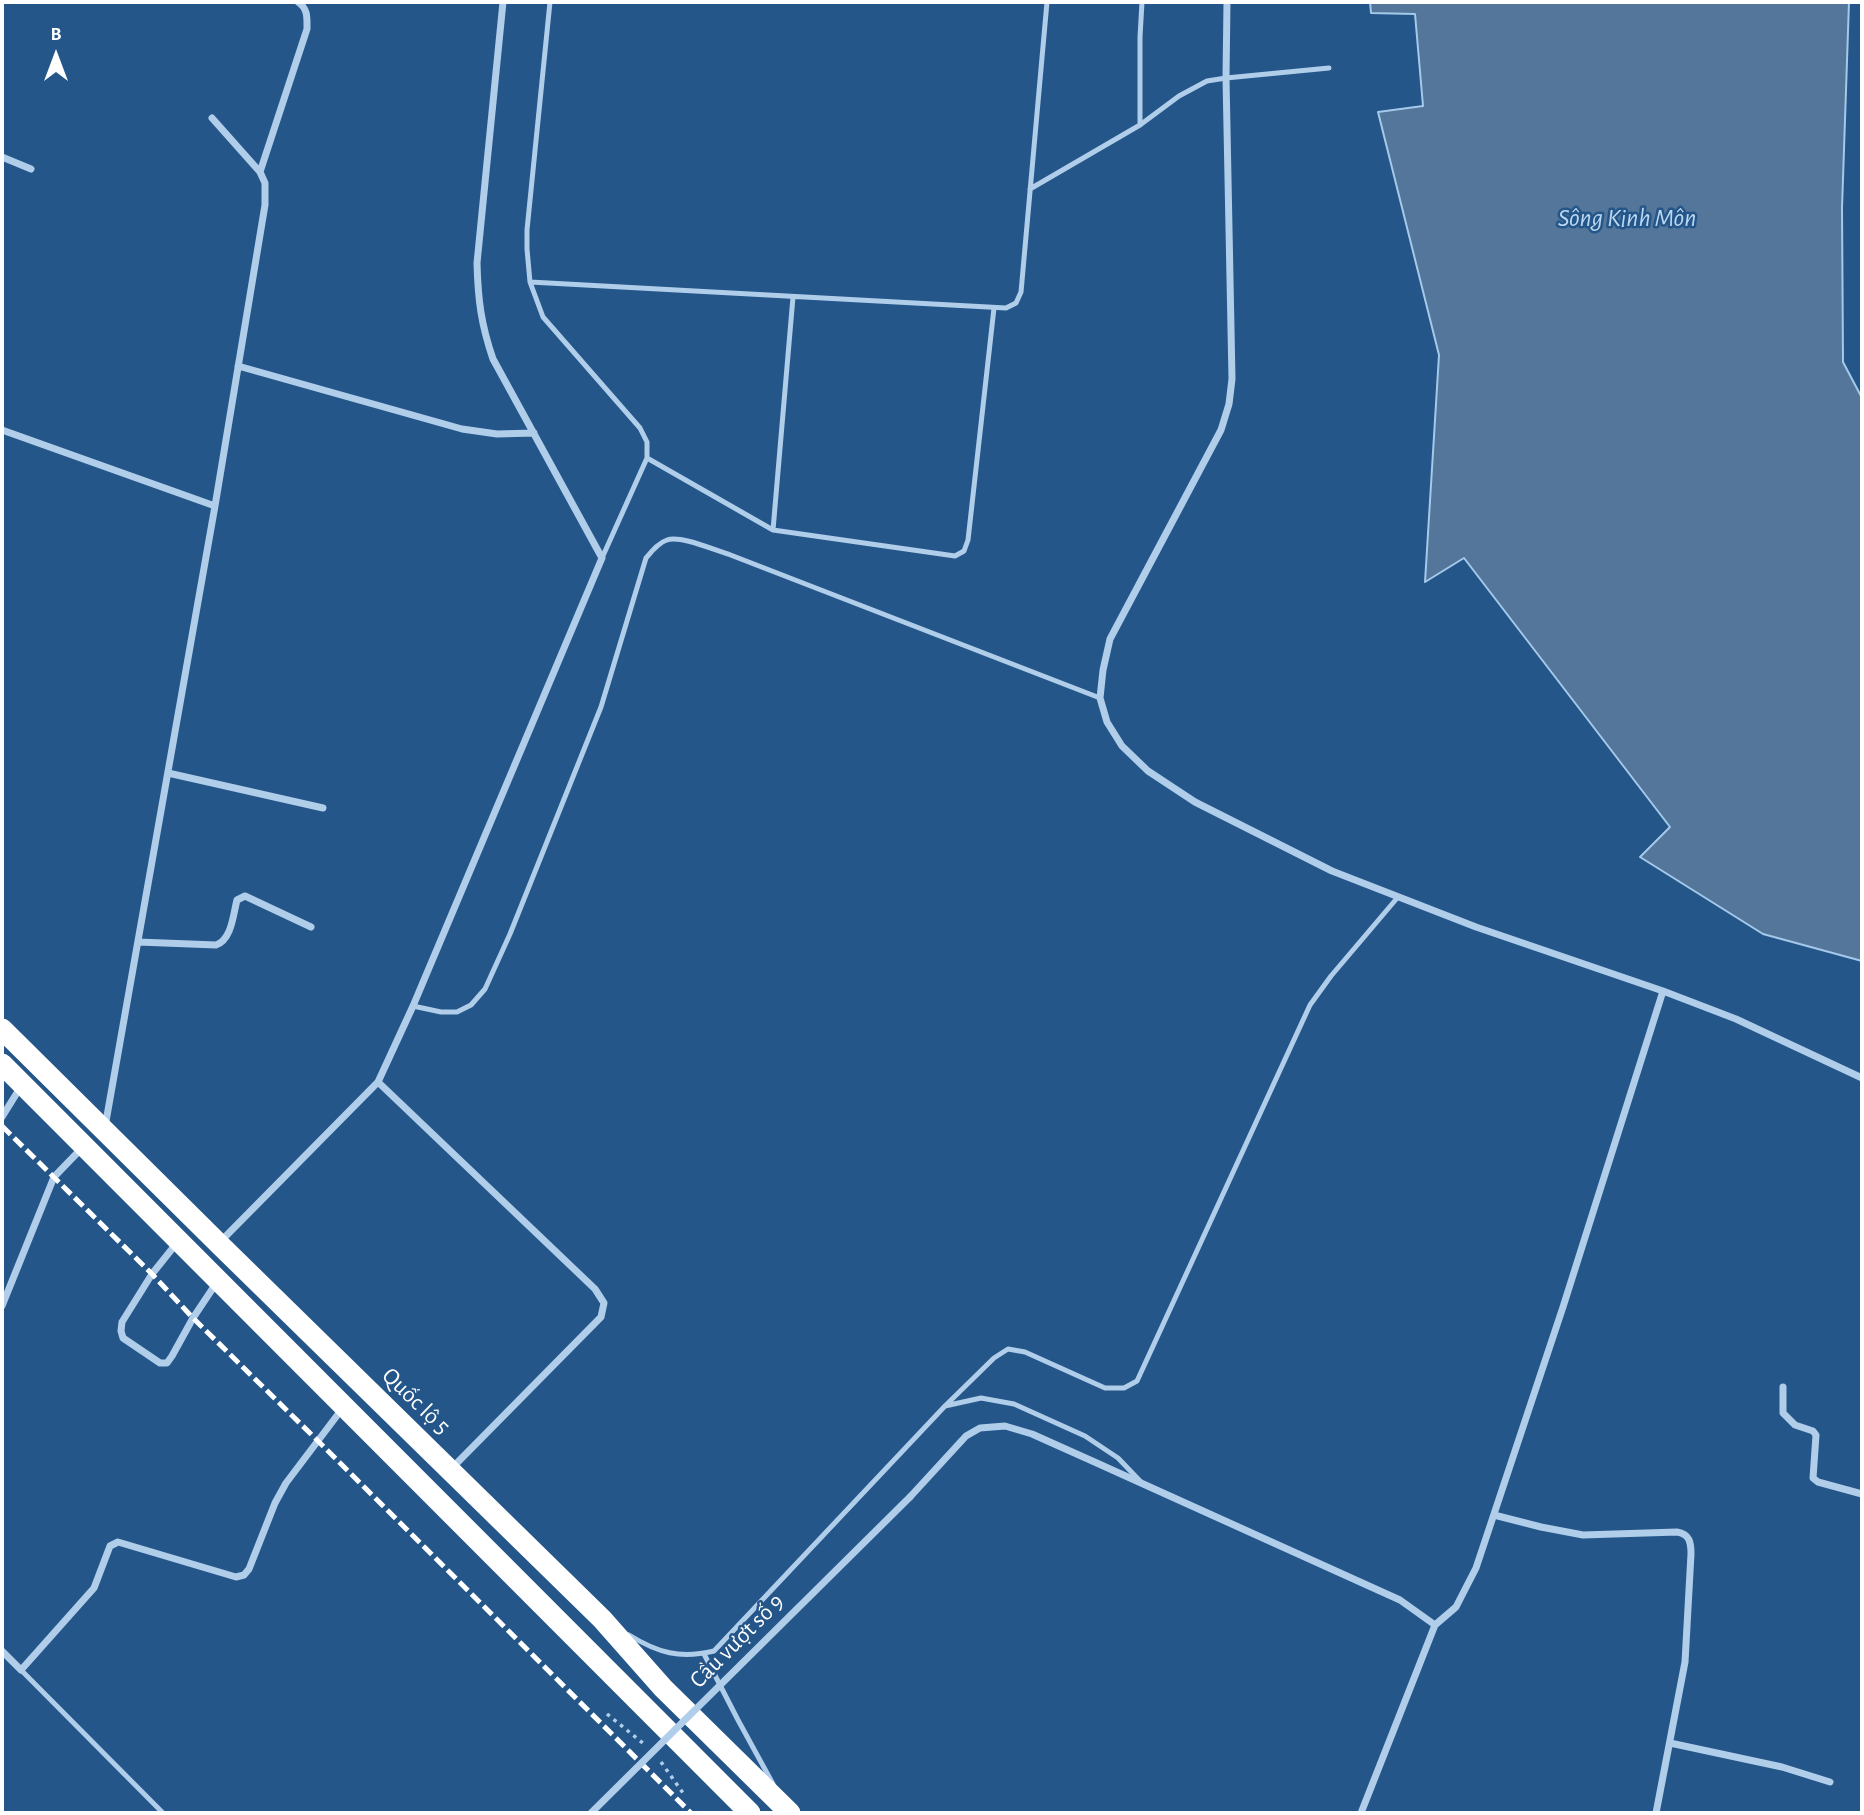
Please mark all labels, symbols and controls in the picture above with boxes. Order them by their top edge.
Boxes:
north arrow [21,21,91,91]
text: B [50,25,62,44]
water label: Sông Kinh Môn [1558,202,1696,234]
street label: Quốc lộ 5 [376,1361,456,1441]
street label: Cầu vượt số 9 [684,1588,790,1694]

